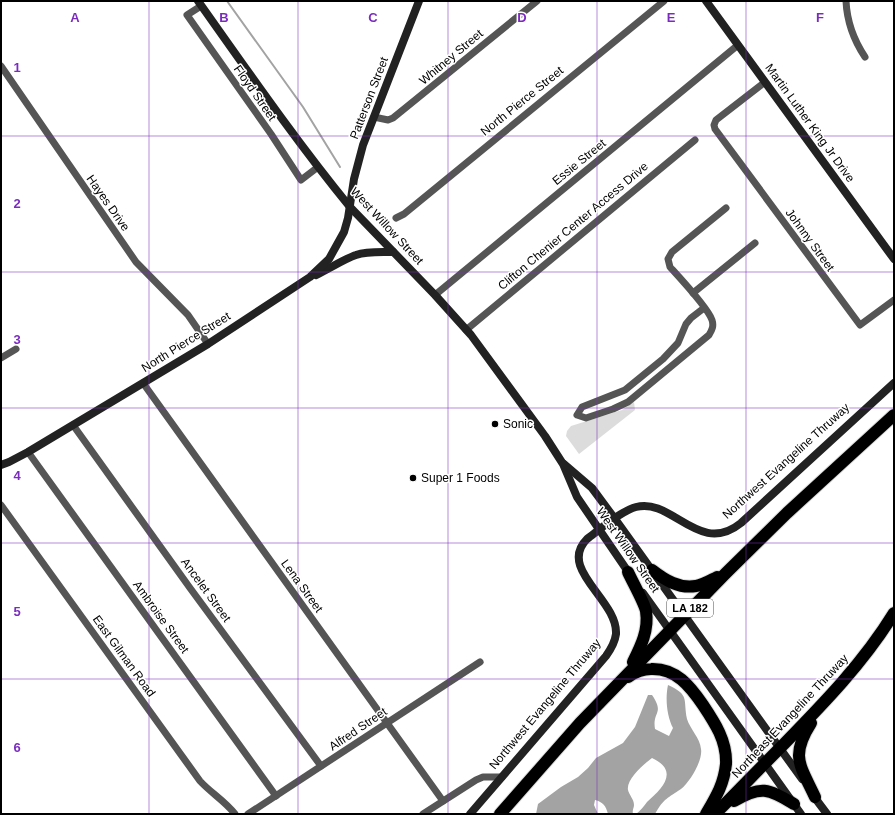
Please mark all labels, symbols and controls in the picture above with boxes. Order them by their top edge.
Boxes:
text: A [70,10,80,25]
text: B [219,10,229,25]
text: C [368,10,378,25]
text: D [517,10,527,25]
text: E [667,10,676,25]
text: F [816,10,824,25]
street label: Whitney Street [416,26,486,88]
street label: Patterson Street [347,54,391,141]
text: 1 [13,60,21,75]
street label: Martin Luther King Jr Drive [762,61,858,185]
street label: Floyd Street [231,62,280,124]
street label: North Pierce Street [478,63,567,139]
street label: Essie Street [549,136,609,188]
street label: Clifton Chenier Center Access Drive [495,159,651,293]
street label: Hayes Drive [84,172,133,234]
street label: West Willow Street [348,184,427,268]
text: 2 [13,196,21,211]
street label: Johnny Street [783,206,838,275]
street label: North Pierce Street [139,309,234,375]
text: 3 [13,332,21,347]
street label: Northwest Evangeline Thruway [720,400,852,522]
place label: Sonic [503,417,533,431]
marker: Sonic [490,419,500,429]
text: 4 [13,468,21,483]
place label: Super 1 Foods [421,471,500,485]
marker: Super 1 Foods [408,473,418,483]
street label: West Willow Street [593,505,663,596]
street label: Ancelet Street [178,555,234,625]
street label: Lena Street [278,557,326,616]
street label: Ambroise Street [130,578,192,656]
road number: LA 182 [667,599,713,617]
text: 5 [13,604,21,619]
street label: East Gilman Road [90,612,158,700]
street label: Northwest Evangeline Thruway [486,636,604,772]
street label: Northeast Evangeline Thruway [729,651,851,781]
street label: Alfred Street [326,704,390,753]
text: 6 [13,740,21,755]

